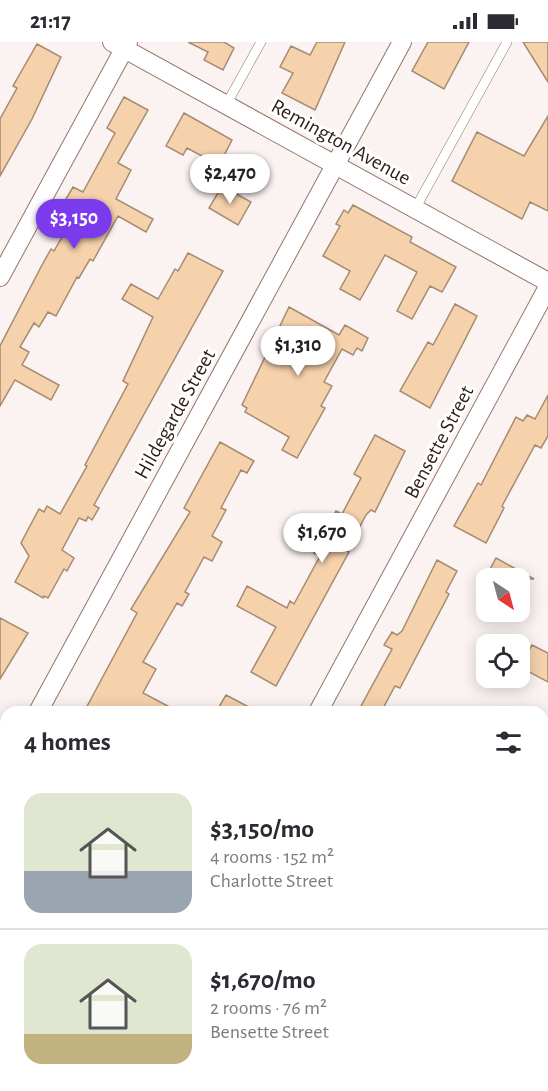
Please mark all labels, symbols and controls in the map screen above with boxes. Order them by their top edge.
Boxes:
text: 21:17 [30,10,71,32]
street label: Remington Avenue [268,95,414,189]
pin: $2,470 [181,154,279,205]
text: $2,470 [204,163,256,183]
pin: $3,150 [25,199,123,250]
text: $3,150 [50,208,98,228]
pin: $1,310 [249,326,347,377]
text: $1,310 [274,335,322,355]
street label: Hildegarde Street [131,345,219,482]
street label: Bensette Street [400,382,478,502]
pin: $1,670 [273,513,371,564]
text: $1,670 [297,522,347,542]
north arrow [476,568,530,622]
map controls [476,568,530,688]
button: locate [476,634,530,688]
icon: filters [492,726,525,759]
text: 4 homes [24,729,111,755]
text: $3,150/mo [210,816,314,842]
icon: home [72,817,144,889]
text: 4 rooms · 152 m² [210,847,334,867]
text: Charlotte Street [210,871,333,891]
text: $1,670/mo [210,967,316,993]
icon: home [72,968,144,1040]
text: 2 rooms · 76 m² [210,998,327,1018]
text: Bensette Street [210,1022,329,1042]

